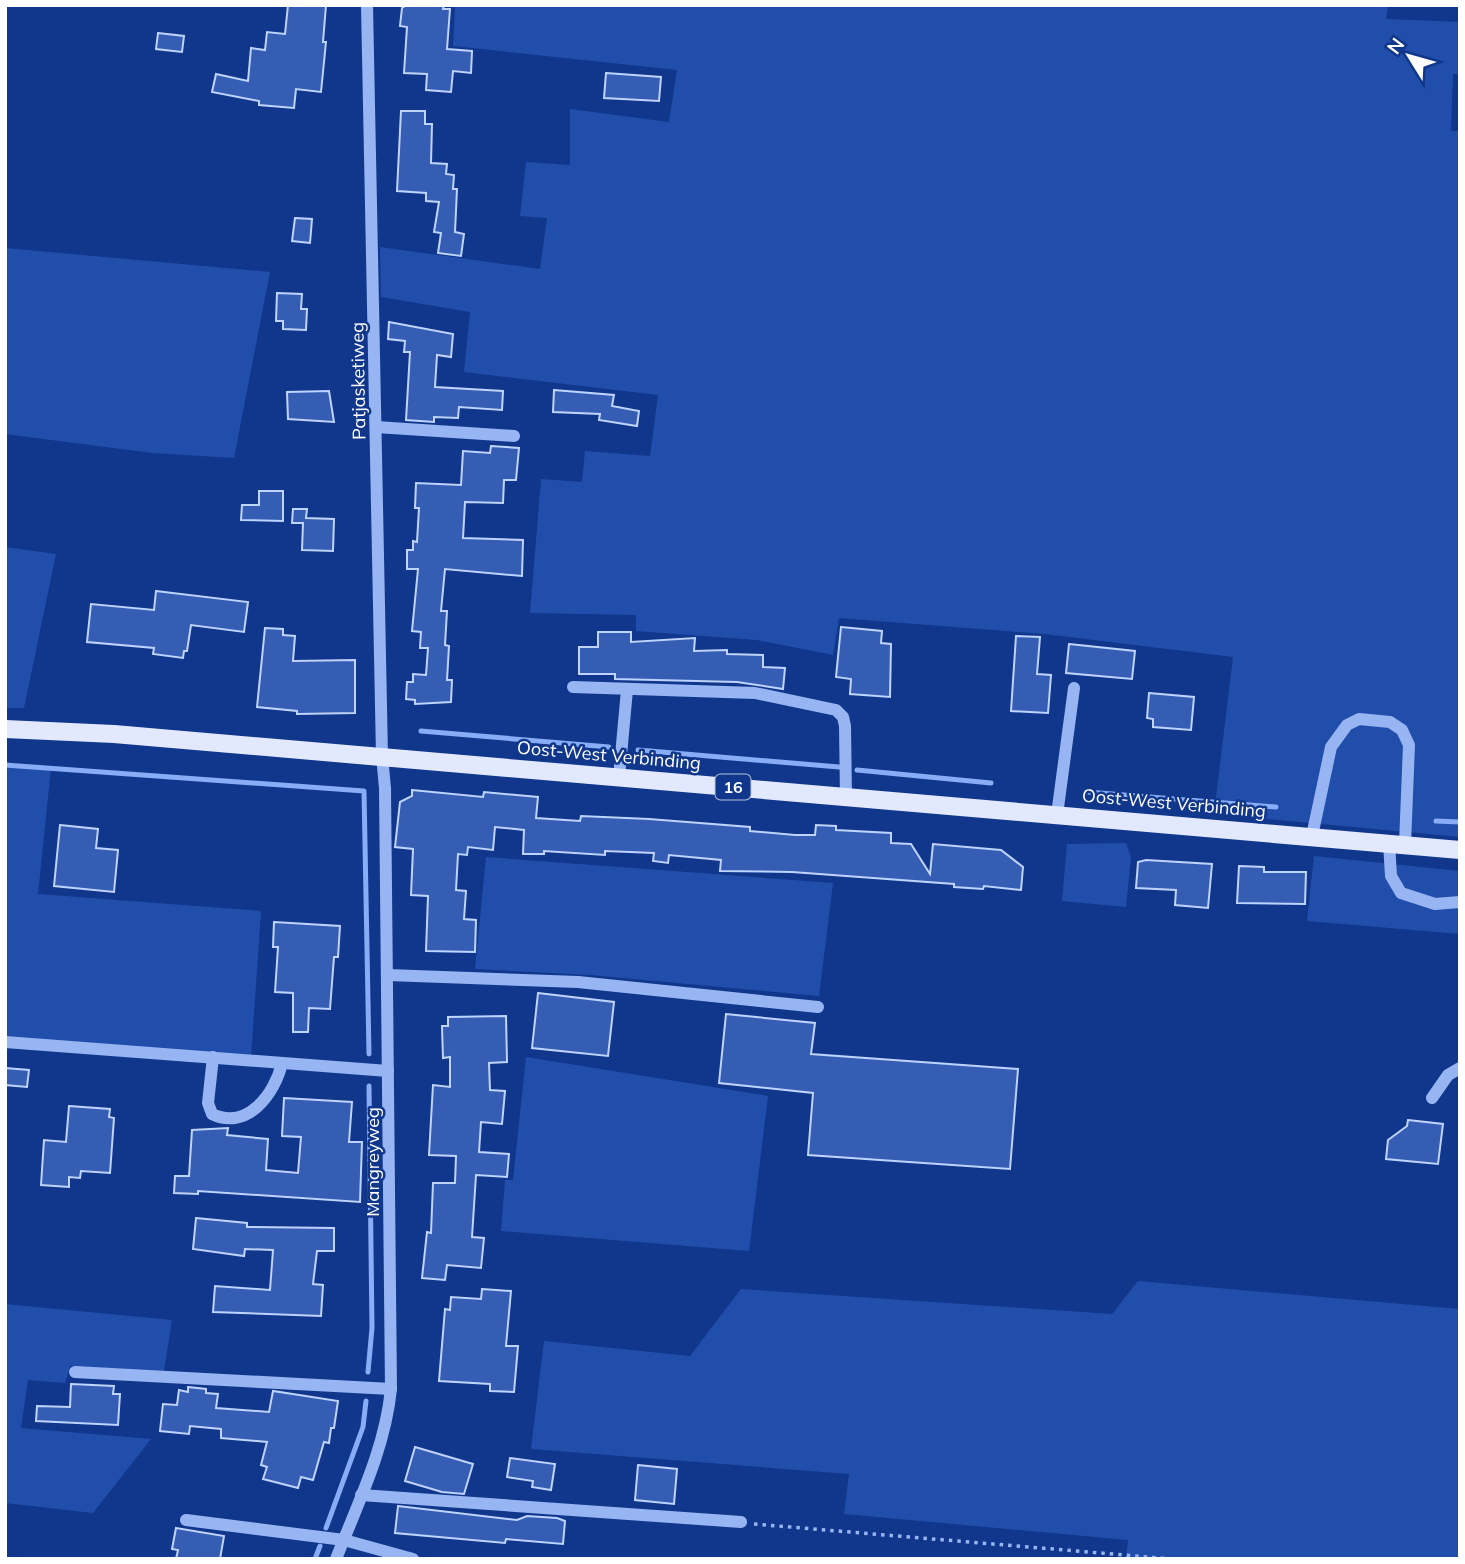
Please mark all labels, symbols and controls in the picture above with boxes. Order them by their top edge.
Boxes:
north arrow [1374,21,1444,91]
text: N [1382,33,1409,59]
street label: Patjasketiweg [345,322,371,440]
street label: Oost-West Verbinding [516,736,702,774]
road number: 16 [716,774,750,800]
street label: Oost-West Verbinding [1081,784,1267,822]
street label: Mangreyweg [361,1107,384,1217]

